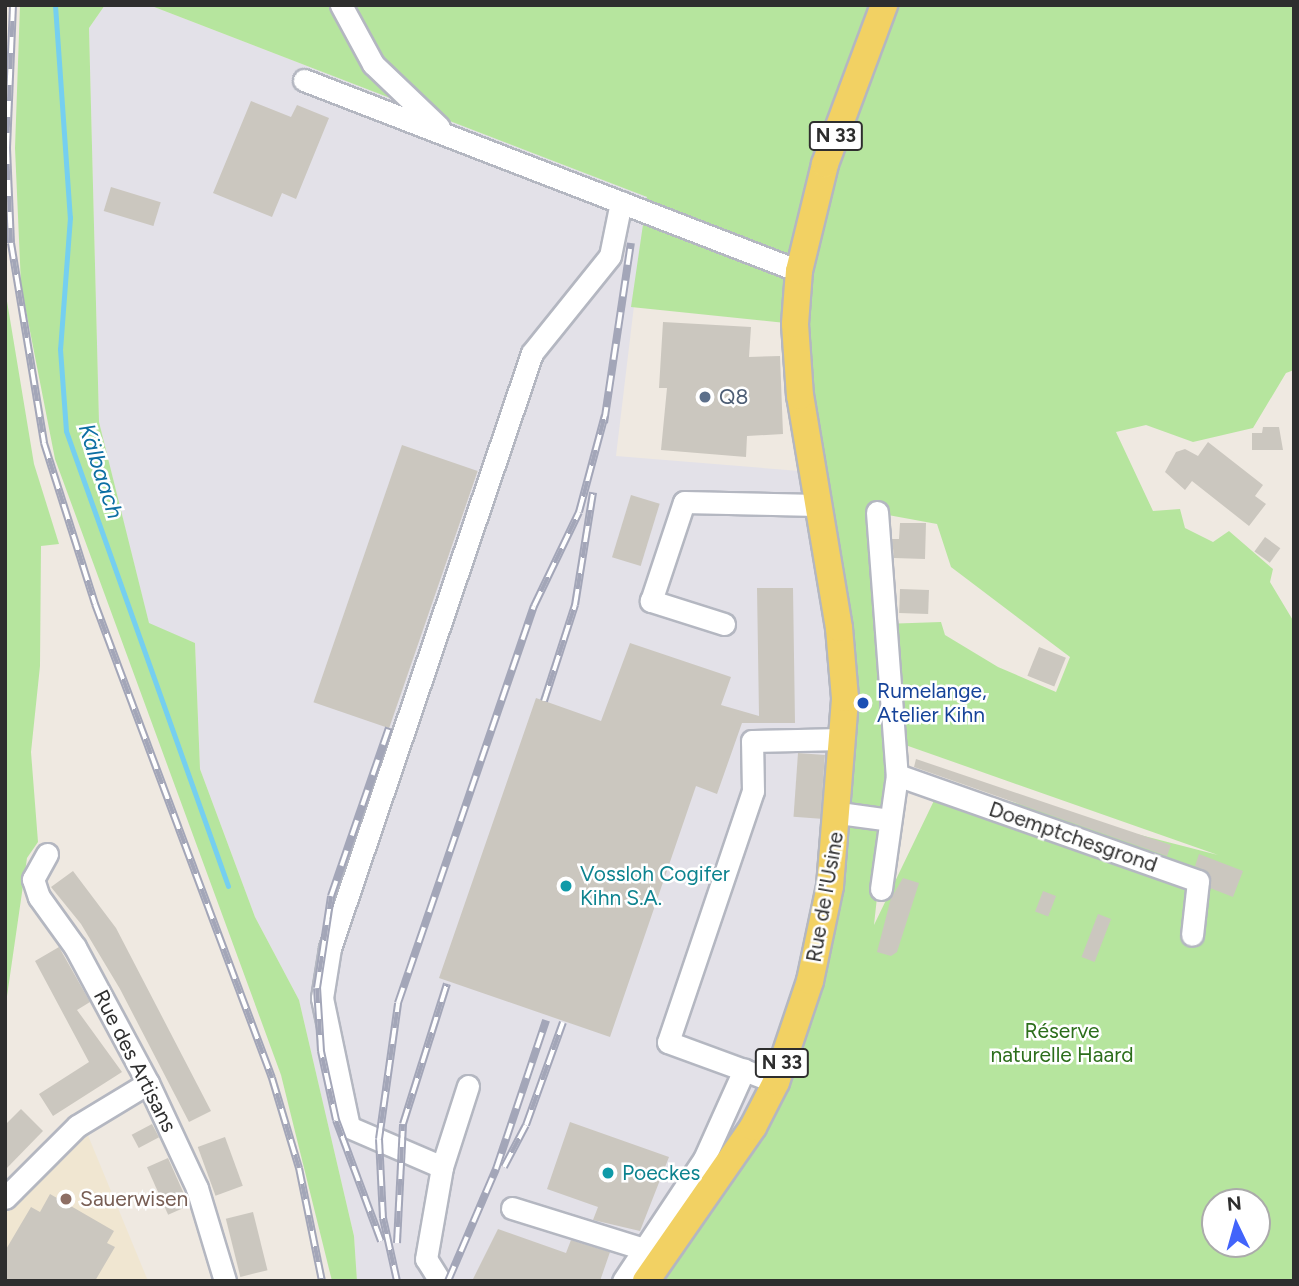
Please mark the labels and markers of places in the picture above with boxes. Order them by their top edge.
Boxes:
place label: Q8 [719,384,748,410]
marker: Q8 [697,389,713,405]
place label: Rumelange, Atelier Kihn [877,678,987,728]
marker: Rumelange, Atelier Kihn [855,695,871,711]
place label: Vossloh Cogifer Kihn S.A. [580,861,730,911]
marker: Vossloh Cogifer Kihn S.A. [558,878,574,894]
place label: Poeckes [622,1160,700,1186]
marker: Poeckes [600,1165,616,1181]
place label: Sauerwisen [80,1186,188,1212]
marker: Sauerwisen [58,1191,74,1207]

